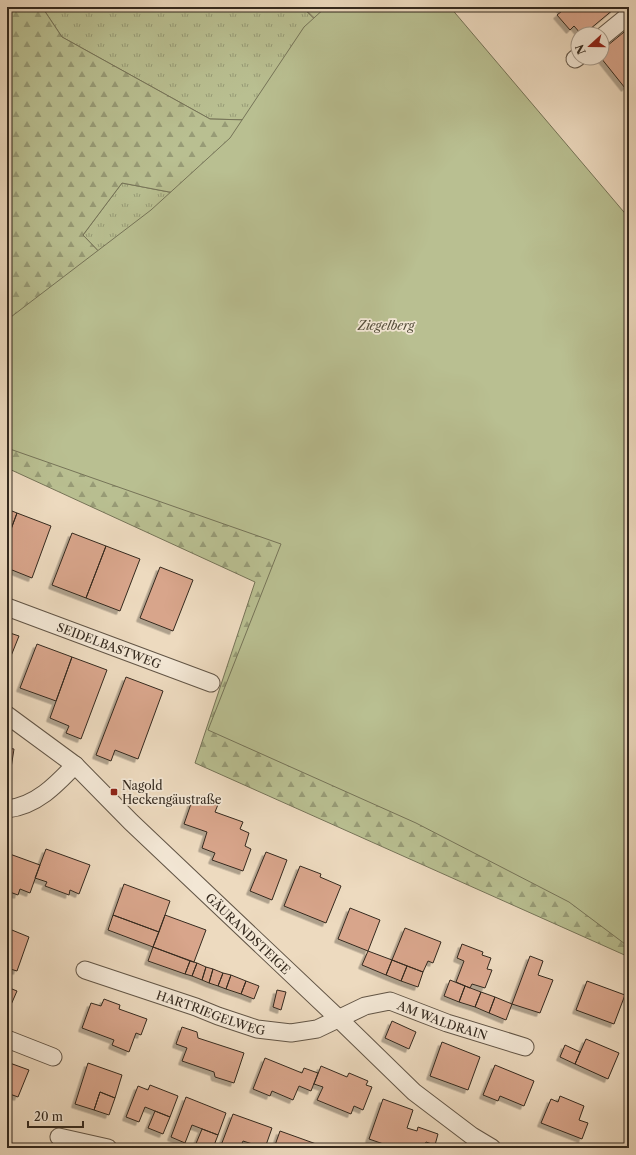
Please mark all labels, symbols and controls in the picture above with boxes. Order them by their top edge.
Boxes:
north arrow [570,26,610,66]
text: N [572,42,589,57]
park label: Ziegelberg [357,318,416,333]
street label: SEIDELBASTWEG [55,619,164,671]
place label: Nagold Heckengäustraße [122,778,222,807]
marker: Nagold Heckengäustraße [109,787,119,797]
street label: GÄURANDSTEIGE [203,889,294,977]
street label: HARTRIEGELWEG [155,987,266,1037]
street label: AM WALDRAIN [394,997,489,1043]
scale bar [28,1103,83,1129]
text: 20 m [34,1109,63,1124]

